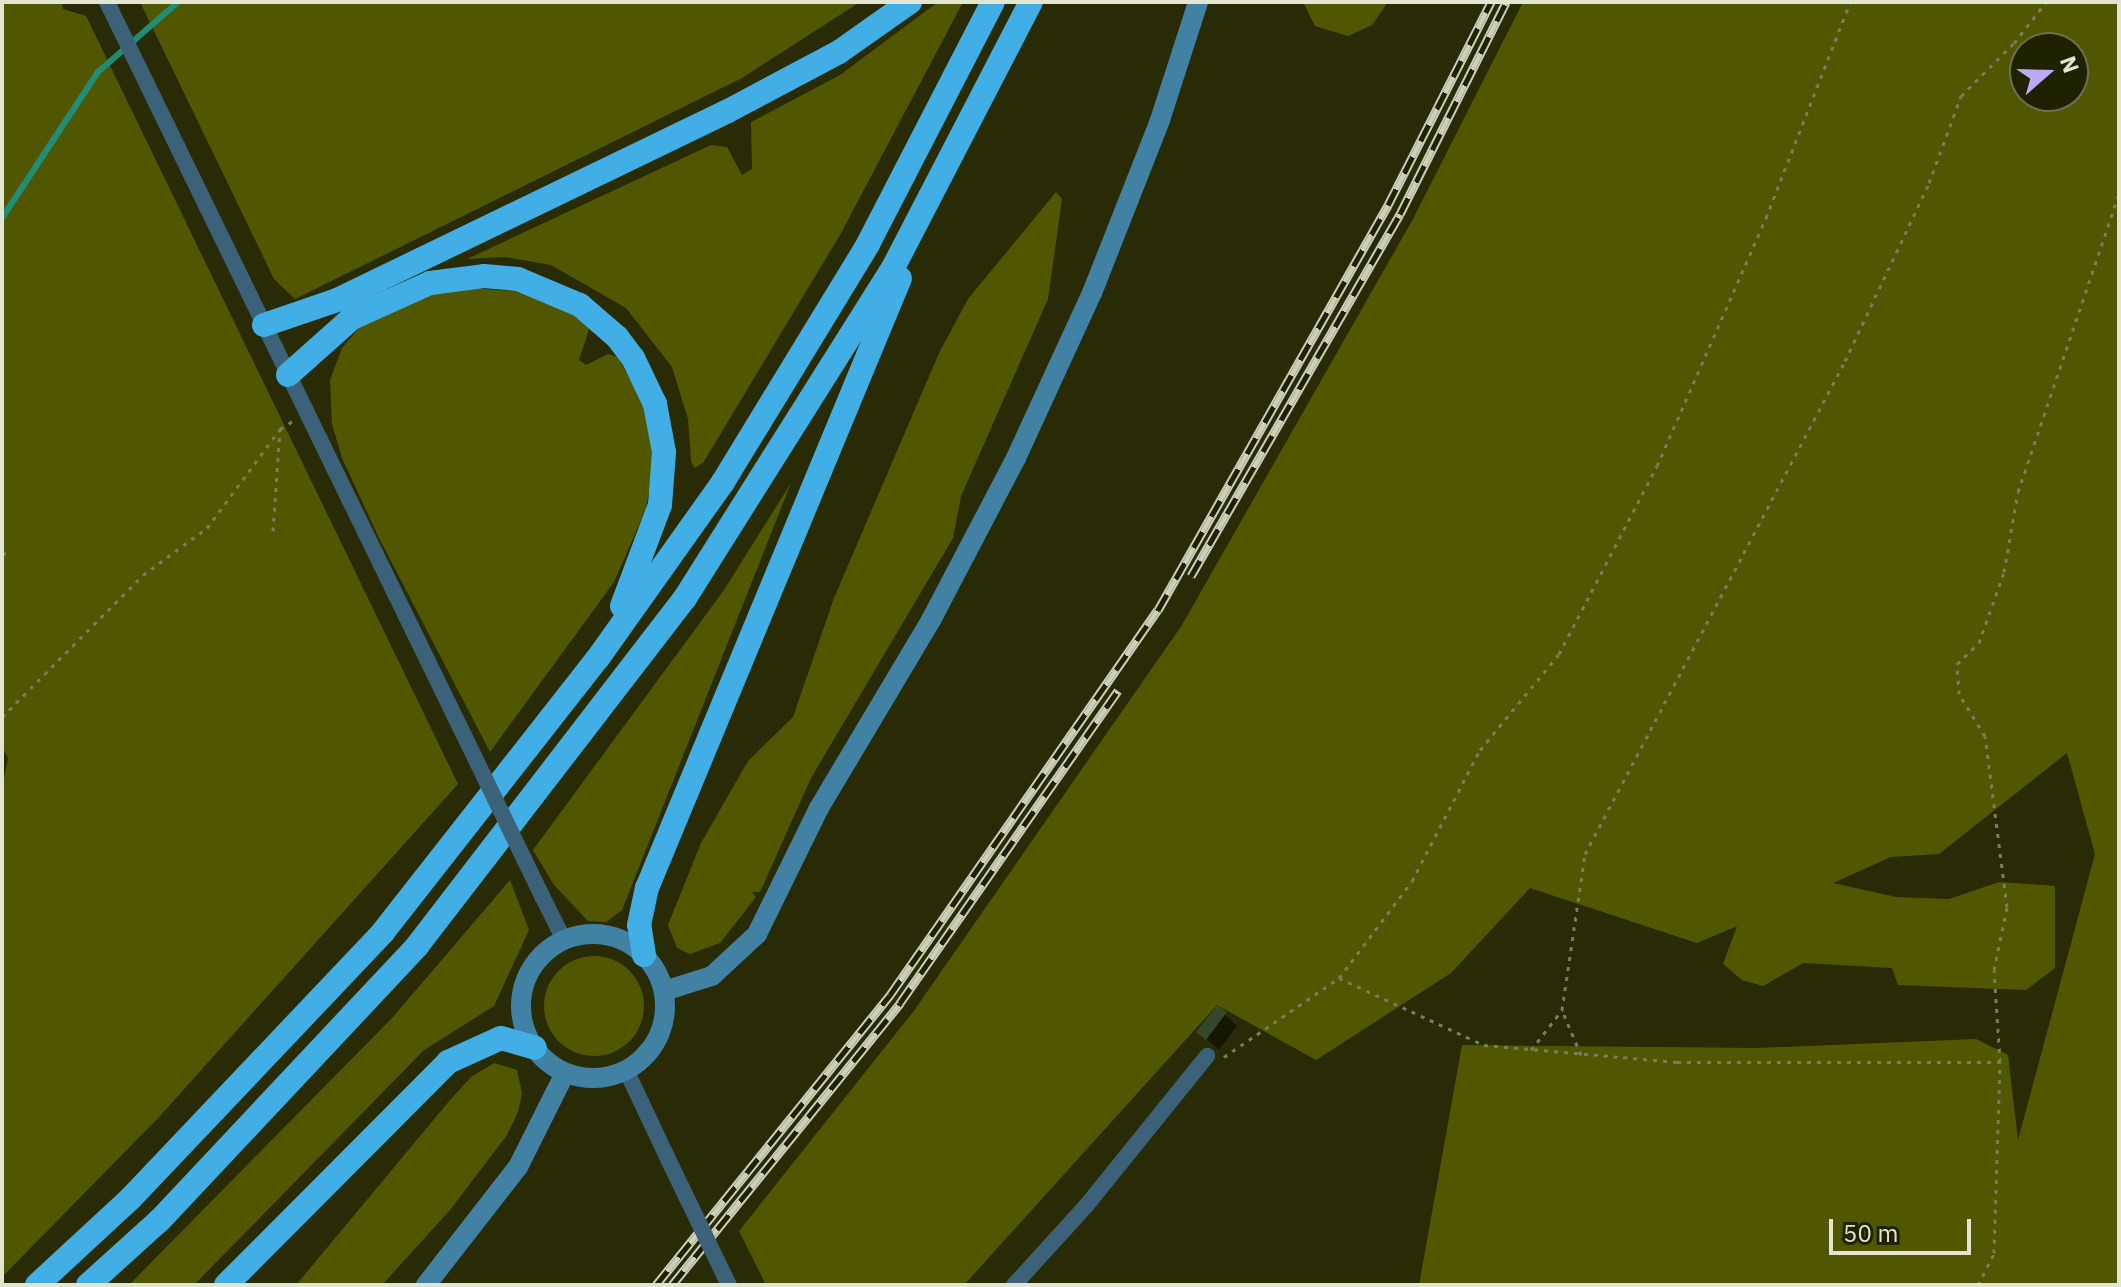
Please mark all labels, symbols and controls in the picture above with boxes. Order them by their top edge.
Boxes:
north arrow [2009,32,2089,112]
text: N [2054,52,2086,77]
scale bar [1833,1203,1975,1253]
text: 50 m [1843,1217,1898,1249]

